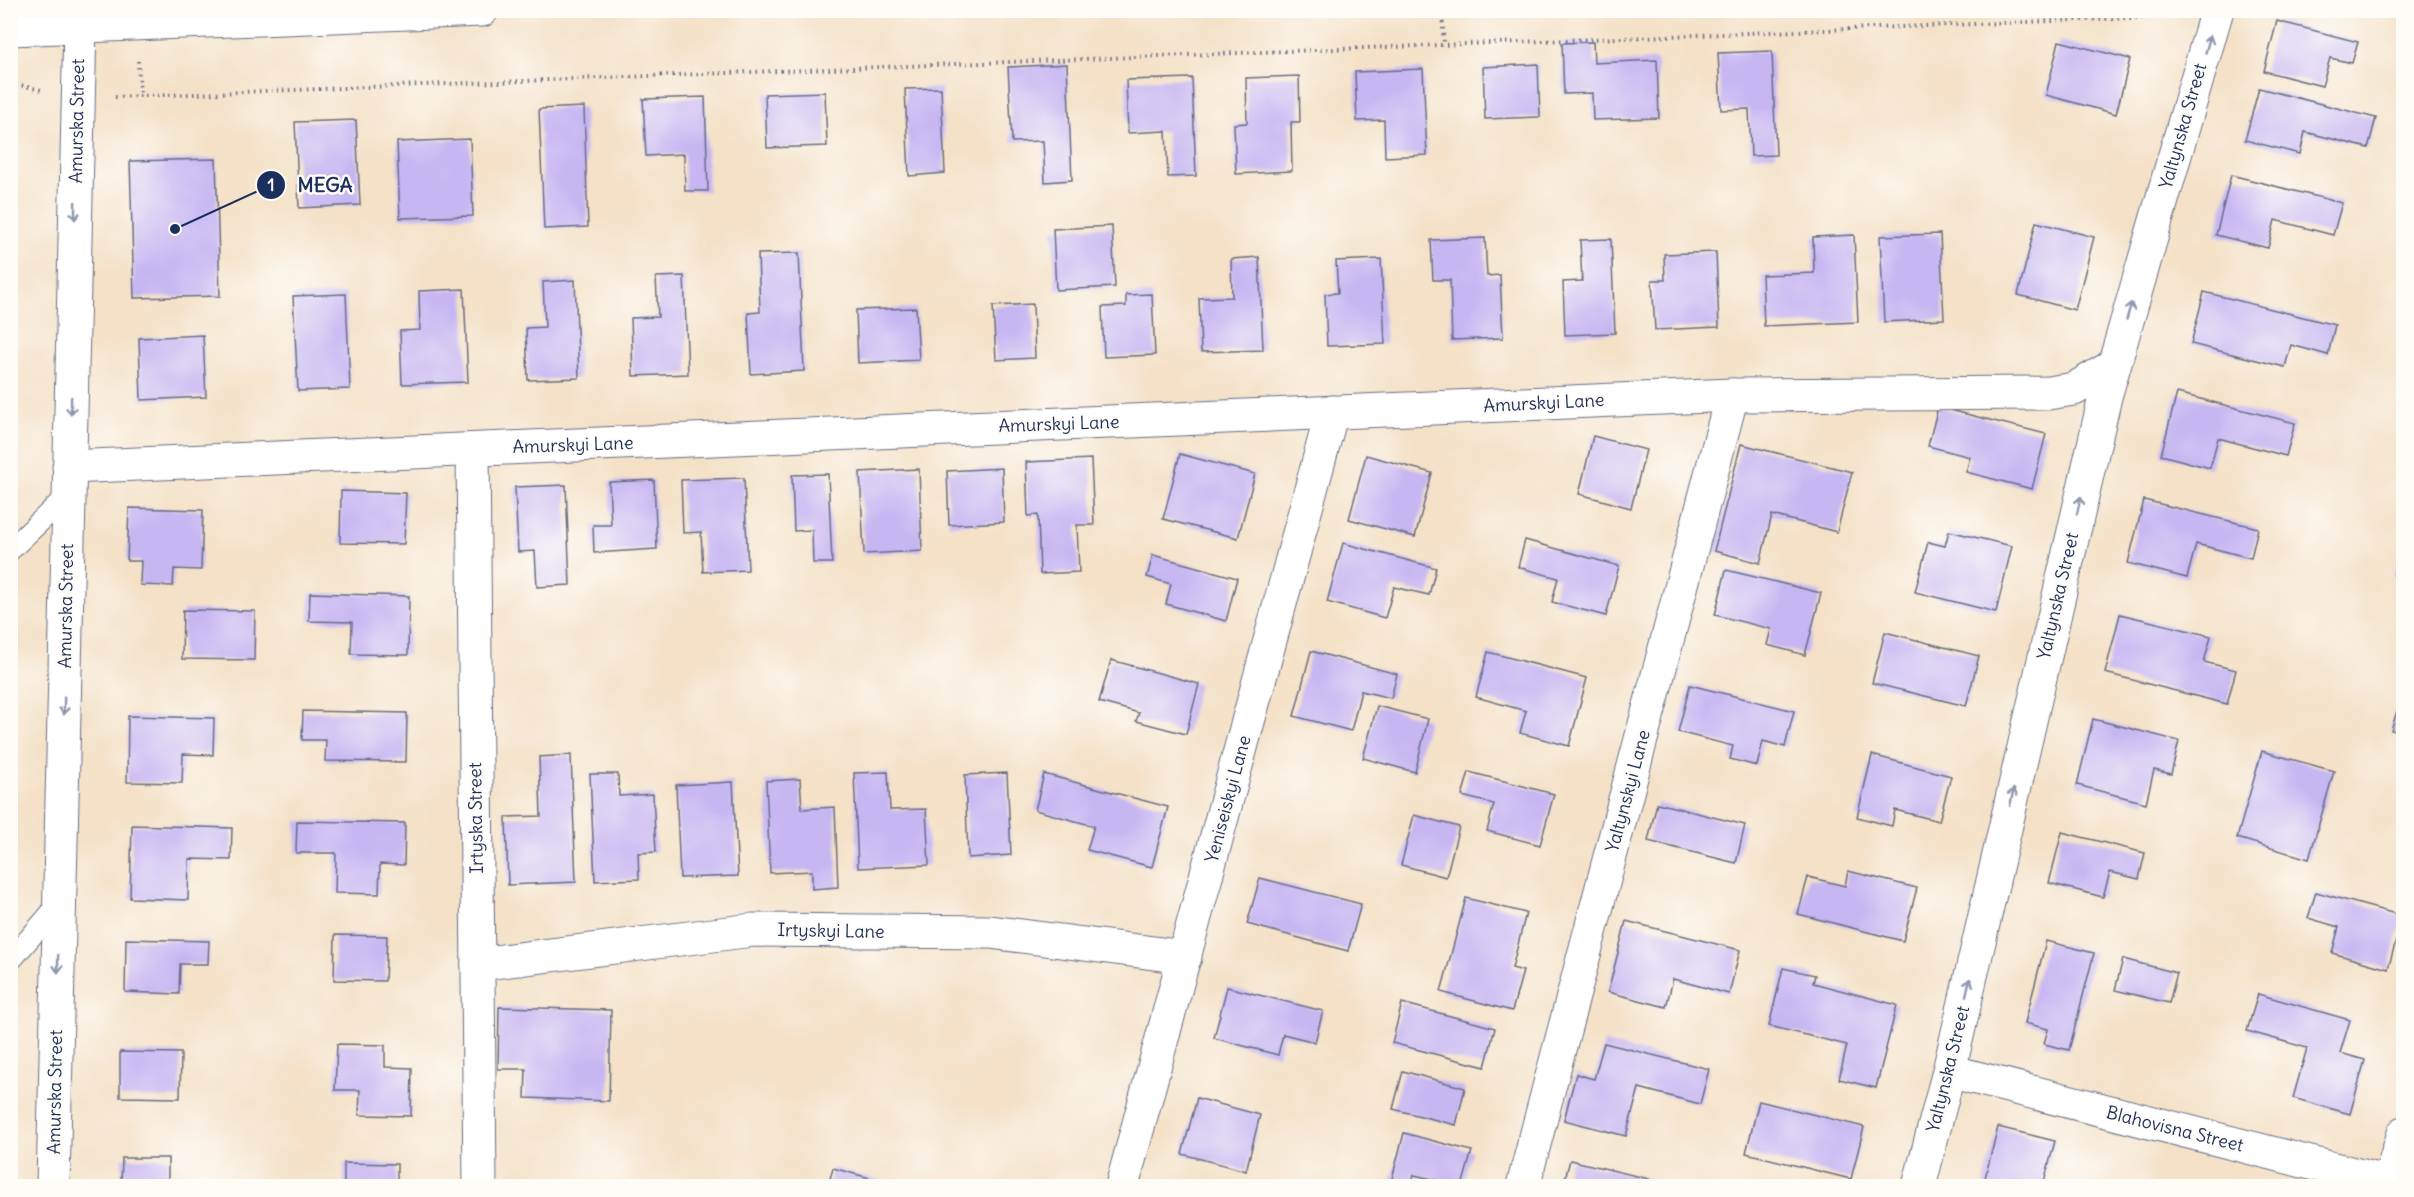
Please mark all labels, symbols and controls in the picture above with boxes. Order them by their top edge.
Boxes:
one-way arrow [2203,35,2214,54]
street label: Amurska Street [64,58,89,184]
street label: Yaltynska Street [2154,60,2211,191]
callout: MEGA [256,166,365,204]
text: MEGA [298,172,353,197]
text: 1 [267,173,275,196]
one-way arrow [70,200,81,220]
one-way arrow [2124,302,2135,321]
street label: Amurskyi Lane [1483,388,1605,417]
one-way arrow [65,395,76,415]
street label: Amurskyi Lane [998,410,1120,437]
street label: Amurskyi Lane [512,431,634,458]
one-way arrow [2074,495,2086,514]
street label: Yaltynska Street [2032,530,2083,662]
street label: Amurska Street [53,543,78,669]
one-way arrow [58,695,70,715]
street label: Yaltynskyi Lane [1600,727,1655,855]
street label: Yeniseiskyi Lane [1199,733,1256,865]
street label: Irtyska Street [463,762,488,874]
one-way arrow [2007,788,2018,807]
street label: Irtyskyi Lane [777,918,885,943]
one-way arrow [52,953,64,973]
one-way arrow [1963,978,1974,997]
street label: Yaltynska Street [1921,1003,1974,1135]
street label: Amurska Street [42,1029,67,1155]
street label: Blahovisna Street [2104,1100,2246,1157]

